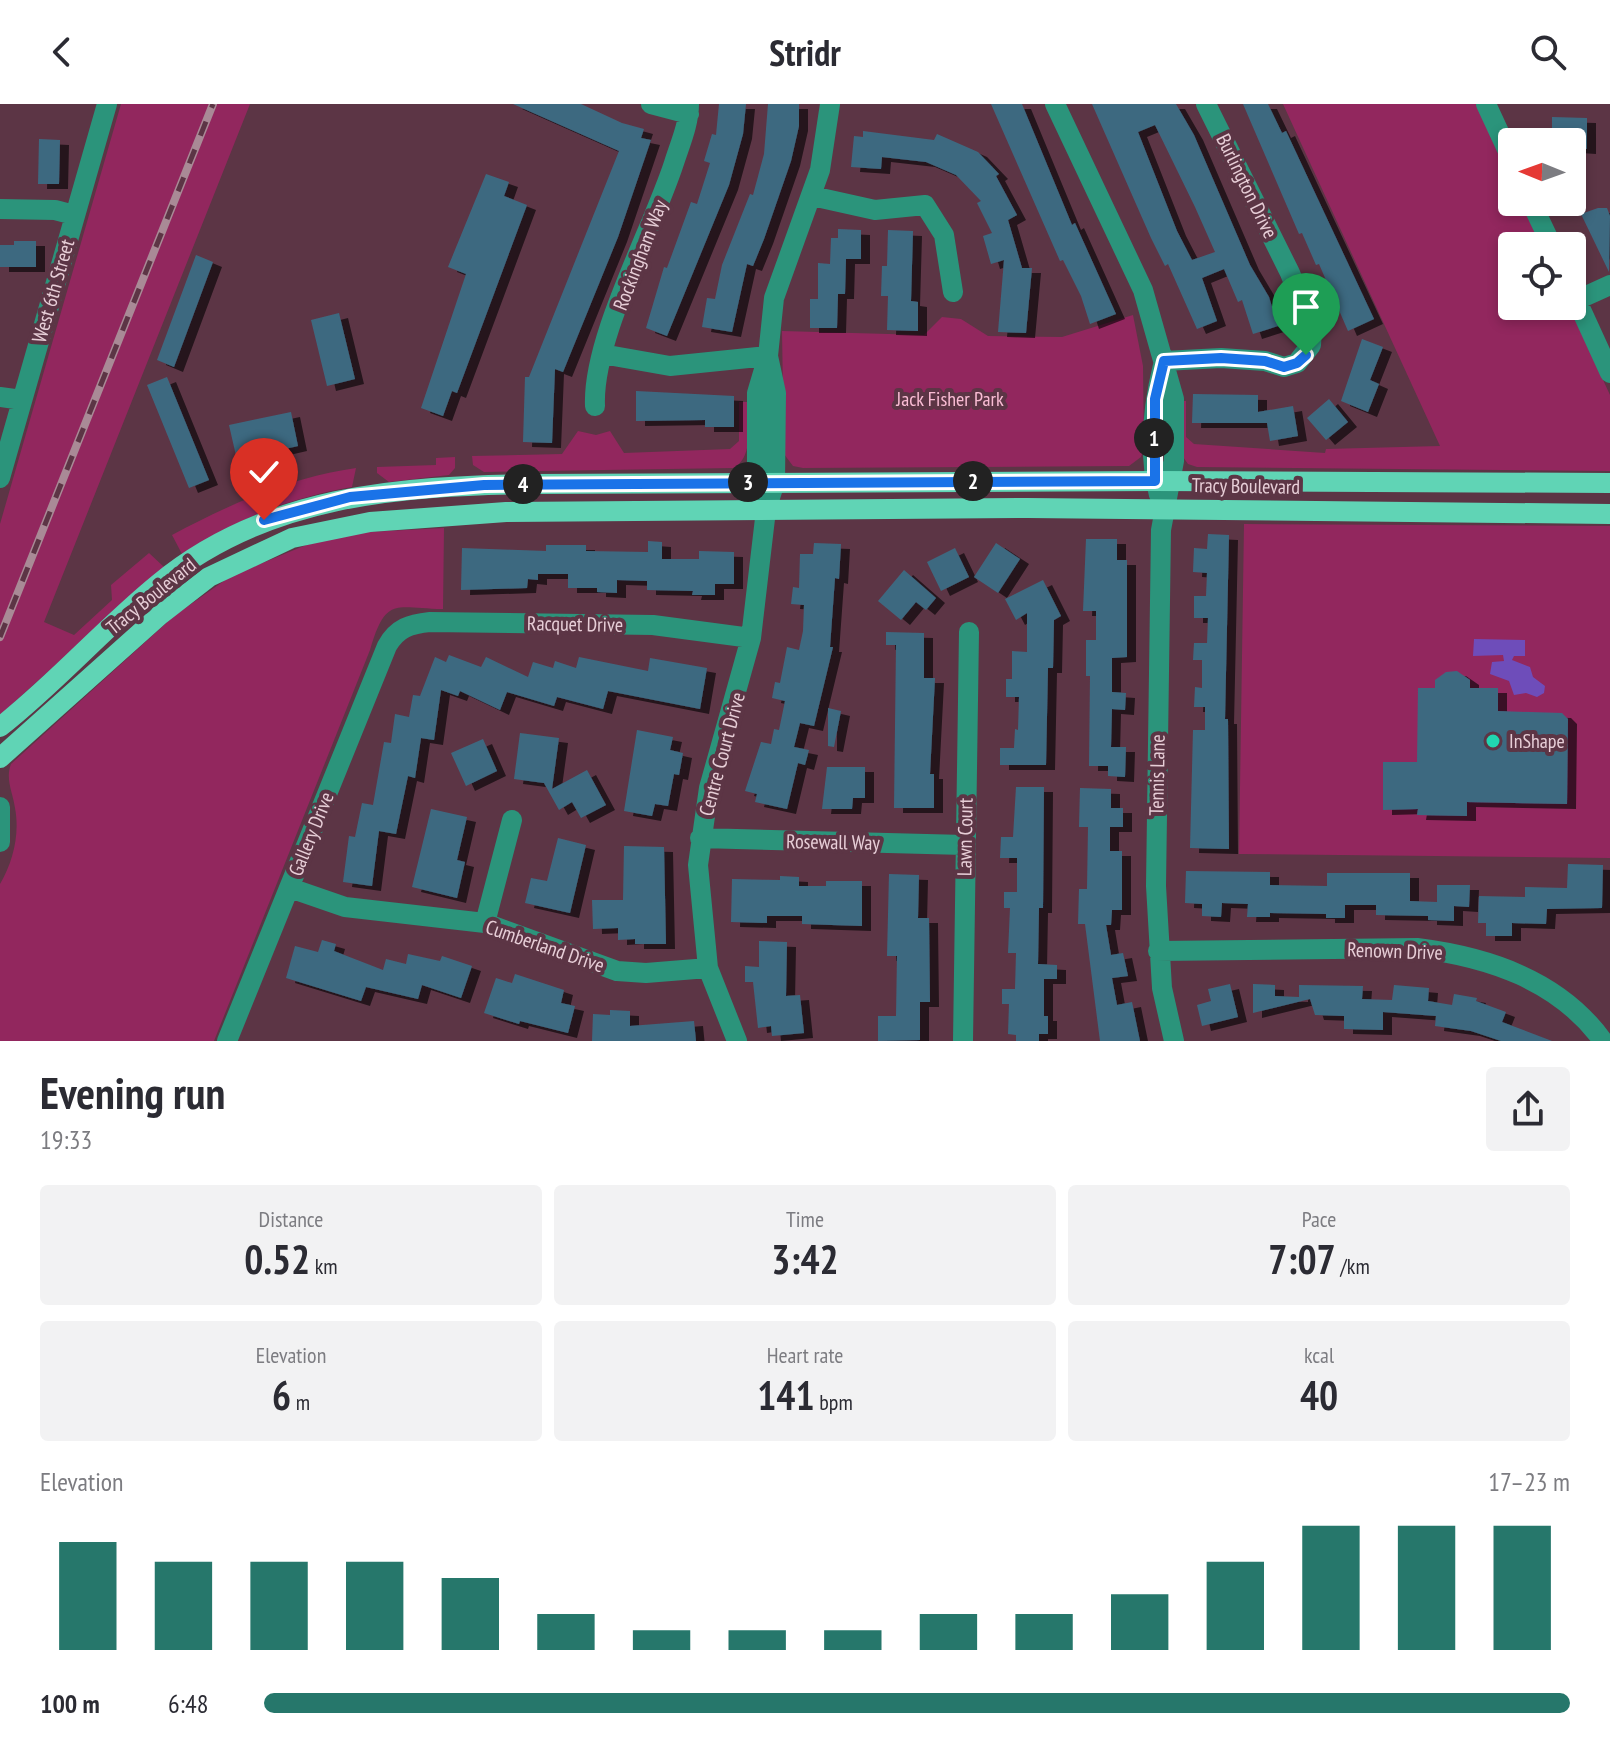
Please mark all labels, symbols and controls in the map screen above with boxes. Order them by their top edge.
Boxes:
text: Stridr [769,29,841,76]
icon: back [40,30,84,74]
icon: search [1526,30,1570,74]
north arrow [1498,128,1586,216]
map controls [1498,128,1586,320]
street label: Burlington Drive [1210,129,1284,243]
street label: Rockingham Way [607,196,673,314]
button: locate [1498,232,1586,320]
street label: West 6th Street [26,236,80,346]
pin [1272,273,1340,355]
icon: arrive [1284,285,1328,329]
park label: Jack Fisher Park [895,386,1004,412]
pin: 1 [1134,418,1174,458]
text: 1 [1149,424,1159,452]
pin [230,438,298,520]
icon: check [242,450,286,494]
pin: 2 [953,461,993,501]
pin: 3 [728,462,768,502]
pin: 4 [503,464,543,504]
text: 2 [968,467,978,495]
text: 3 [743,468,753,496]
text: 4 [518,470,528,498]
street label: Tracy Boulevard [1192,472,1300,500]
street label: Tracy Boulevard [101,552,201,640]
street label: Racquet Drive [527,610,623,638]
street label: Centre Court Drive [693,689,751,819]
place label: InShape [1509,728,1565,754]
marker: InShape [1484,732,1502,750]
street label: Tennis Lane [1143,734,1171,816]
street label: Gallery Drive [282,788,340,880]
street label: Lawn Court [951,797,979,876]
street label: Rosewall Way [786,828,881,856]
street label: Cumberland Drive [482,914,608,978]
street label: Renown Drive [1347,936,1443,966]
text: Evening run [40,1064,225,1121]
button: share [1486,1067,1570,1151]
text: 19:33 [40,1123,92,1156]
text: Distance [259,1205,323,1233]
text: Time [786,1205,824,1233]
text: Pace [1302,1205,1336,1233]
text: 0.52 [244,1233,310,1285]
text: 3:42 [771,1233,839,1285]
text: 7:07 [1268,1233,1336,1285]
text: km [310,1252,338,1280]
text: /km [1336,1252,1370,1280]
text: Elevation [256,1341,326,1369]
text: Heart rate [767,1341,843,1369]
text: kcal [1304,1341,1334,1369]
text: 6 [272,1369,291,1421]
text: 141 [757,1369,815,1421]
text: 40 [1300,1369,1338,1421]
text: m [291,1388,310,1416]
text: bpm [815,1388,853,1416]
text: Elevation [40,1465,123,1498]
text: 17–23 m [1488,1465,1570,1498]
text: 100 m [40,1687,100,1720]
text: 6:48 [168,1687,208,1720]

